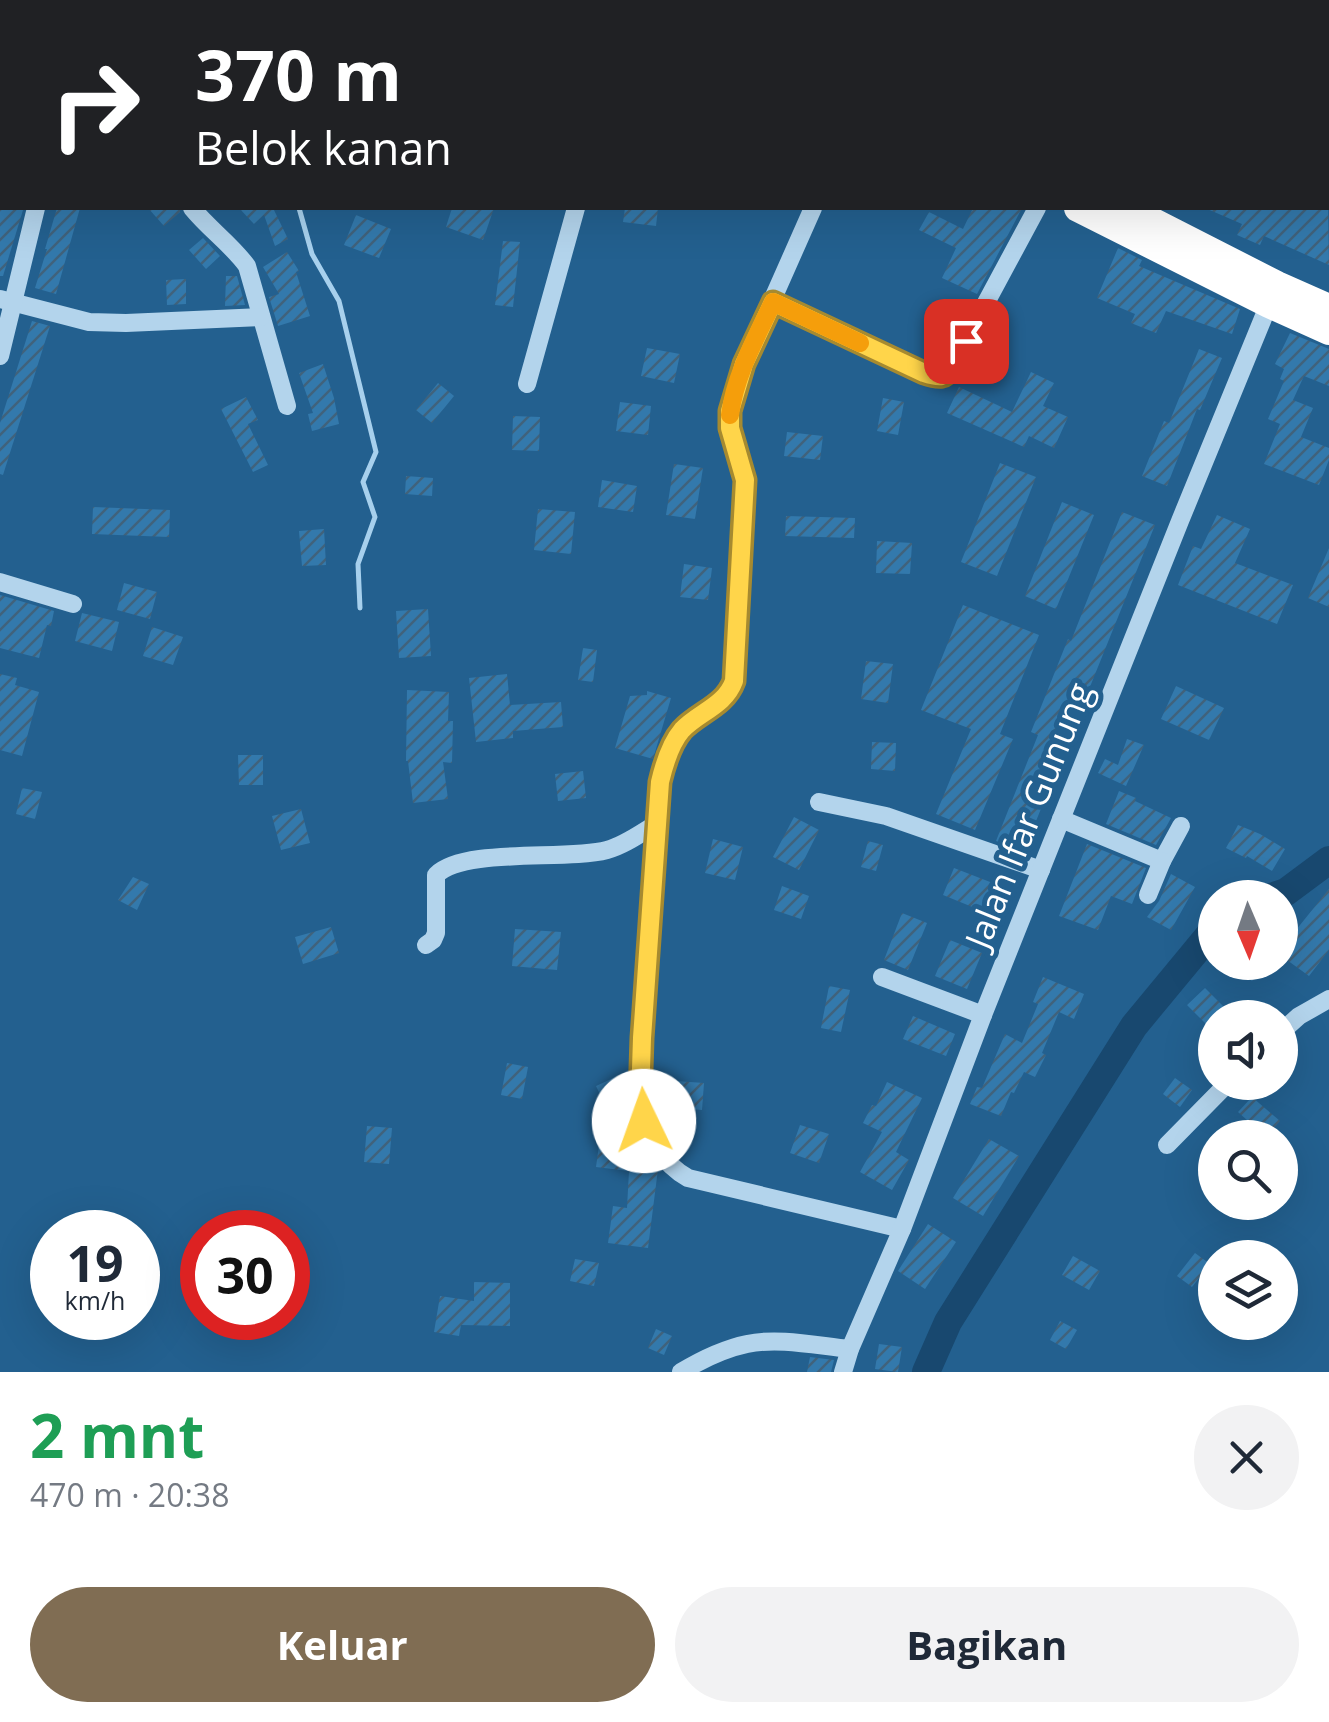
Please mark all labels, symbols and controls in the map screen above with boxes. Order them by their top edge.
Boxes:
text: 370 m [195,26,402,122]
icon: right [30,40,160,170]
text: Belok kanan [195,117,452,178]
pin [924,299,1009,384]
icon: arrive [939,314,994,369]
street label: Jalan Ifar Gunung [952,675,1103,958]
north arrow [1198,880,1298,980]
map controls [1198,880,1298,1340]
button: sound [1198,1000,1298,1100]
position arrow [592,1069,696,1173]
button: search [1198,1120,1298,1220]
speed limit sign: 30 [180,1210,310,1340]
text: 19 [66,1229,124,1297]
button: layers [1198,1240,1298,1340]
text: km/h [65,1283,125,1317]
text: 2 mnt [30,1394,204,1476]
button: close [1194,1405,1299,1510]
text: 470 m · 20:38 [30,1473,229,1516]
button: Keluar [30,1587,655,1702]
button: Bagikan [675,1587,1299,1702]

